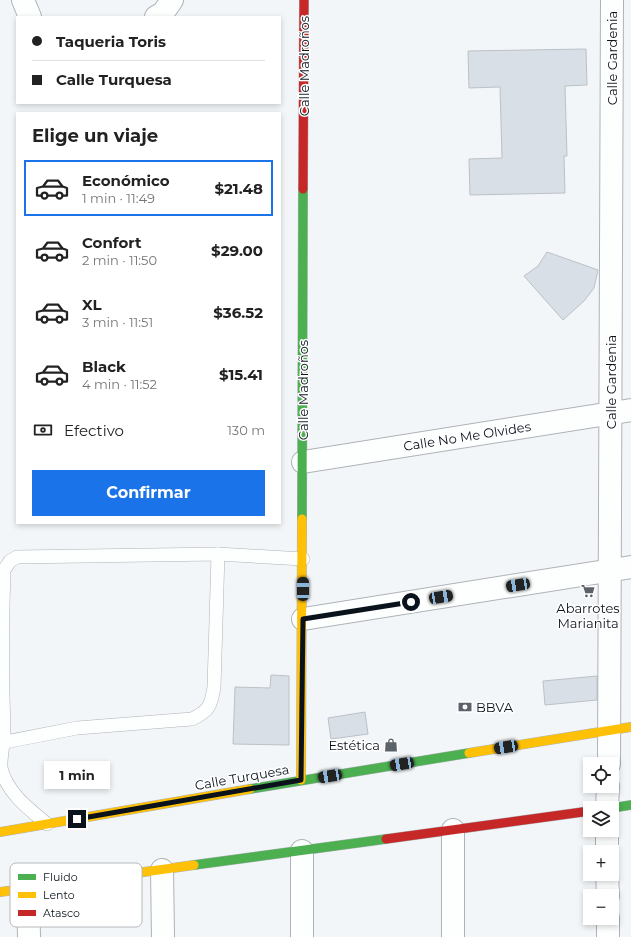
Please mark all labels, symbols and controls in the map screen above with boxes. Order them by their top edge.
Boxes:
street label: Calle Gardenia [604,11,620,105]
street label: Calle Madroños [296,16,312,116]
text: Taqueria Toris [56,32,166,51]
text: Calle Turquesa [56,70,172,89]
text: Elige un viaje [32,125,158,147]
icon: car [34,170,70,206]
text: Económico [82,171,170,190]
text: $21.48 [214,179,263,198]
text: 1 min · 11:49 [82,190,155,206]
icon: car [34,232,70,268]
text: Confort [82,233,142,252]
text: $29.00 [211,241,263,260]
text: 2 min · 11:50 [82,252,157,268]
icon: car [34,294,70,330]
text: XL [82,295,101,314]
text: $36.52 [213,303,263,322]
text: 3 min · 11:51 [82,314,153,330]
street label: Calle Gardenia [603,335,619,429]
street label: Calle Madroños [295,340,311,440]
icon: car [34,356,70,392]
text: Black [82,357,126,376]
text: $15.41 [219,365,263,384]
text: 4 min · 11:52 [82,376,157,392]
street label: Calle No Me Olvides [402,418,532,454]
icon: cash [32,419,54,441]
text: Efectivo [64,421,124,440]
text: 130 m [227,422,265,438]
button: Confirmar [32,470,265,516]
car [297,577,309,601]
car [505,577,531,593]
supermarket icon: Abarrotes Marianita [580,583,596,599]
car [428,589,454,605]
route start [402,593,420,611]
place label: Abarrotes Marianita [556,600,620,631]
bank icon: BBVA [457,699,473,715]
place label: BBVA [476,699,514,715]
place label: Estética [328,737,380,753]
shop icon: Estética [383,737,399,753]
car [493,739,519,755]
car [389,756,415,772]
map controls [583,757,619,925]
button: locate [583,757,619,793]
callout: 1 min [44,761,110,789]
street label: Calle Turquesa [194,761,290,793]
text: 1 min [59,767,95,783]
car [317,768,343,784]
button: layers [583,801,619,837]
route end [68,810,86,828]
button: + [583,845,619,881]
legend [10,863,142,927]
text: Fluido [43,870,78,884]
text: Lento [43,888,75,902]
button: − [583,889,619,925]
text: Atasco [43,906,80,920]

